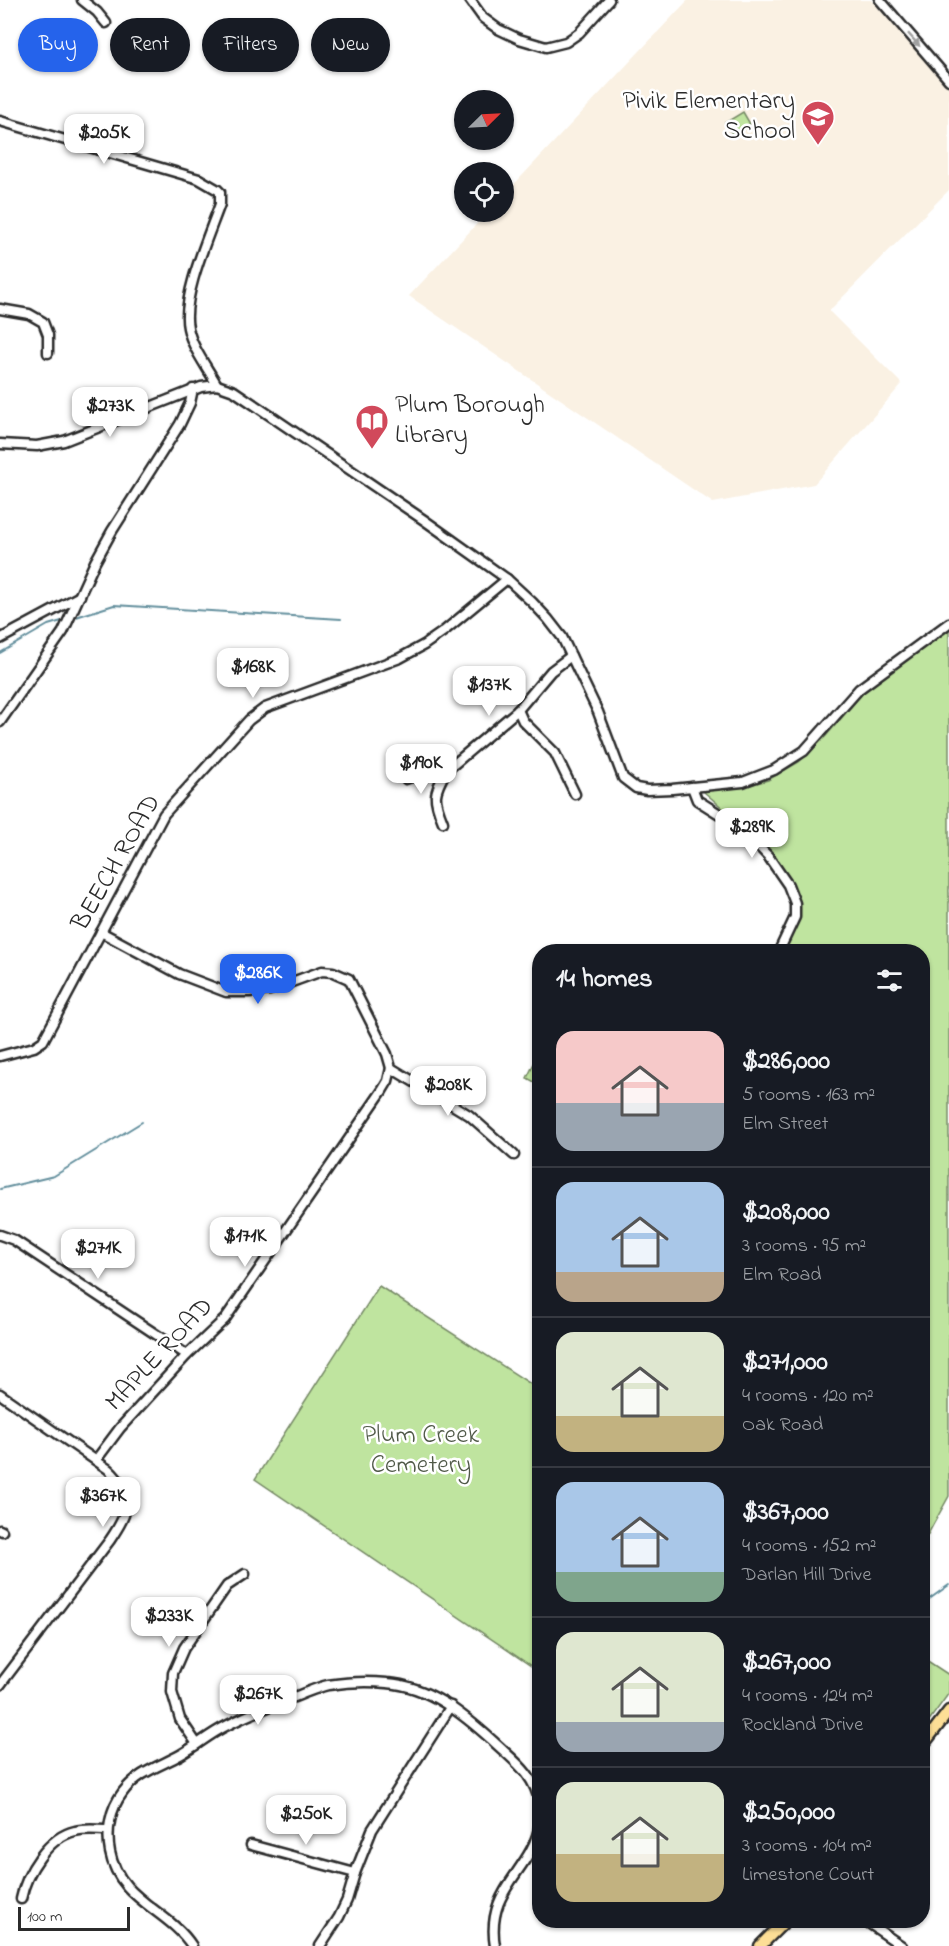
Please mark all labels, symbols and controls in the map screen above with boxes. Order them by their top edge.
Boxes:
chip: Buy [18,18,98,72]
chip: Rent [110,18,190,72]
chip: Filters [202,18,299,72]
chip: New [311,18,390,72]
one-way arrow [907,32,920,47]
place label: Pivik Elementary School [623,83,795,151]
north arrow [454,90,514,150]
map controls [454,90,514,222]
school or university icon: Pivik Elementary School [800,99,836,146]
pin: $205K [62,114,146,165]
text: $205K [78,119,130,148]
button: locate [454,162,514,222]
pin: $273K [68,387,152,438]
place label: Plum Borough Library [395,387,545,455]
text: $273K [86,392,134,421]
library icon: Plum Borough Library [354,403,390,450]
pin: $168K [211,648,295,699]
text: $168K [231,653,275,682]
pin: $137K [447,666,531,717]
text: $137K [467,671,511,700]
pin: $190K [379,744,463,795]
text: $190K [400,749,442,778]
street label: BEECH ROAD [62,788,171,939]
pin: $289K [710,808,794,859]
text: $289K [729,813,775,842]
pin: $286K [216,954,300,1005]
text: $286K [234,959,282,988]
text: 14 homes [556,961,652,999]
icon: filters [873,964,906,997]
text: $286,000 [742,1043,830,1081]
icon: home [604,1055,676,1127]
pin: $208K [406,1066,490,1117]
text: $208K [424,1071,472,1100]
text: 5 rooms · 163 m² [742,1081,875,1110]
text: Elm Street [742,1110,828,1139]
text: $208,000 [742,1194,830,1232]
icon: home [604,1206,676,1278]
pin: $171K [203,1217,287,1268]
text: $171K [224,1222,266,1251]
pin: $271K [56,1229,140,1280]
text: 3 rooms · 95 m² [742,1232,866,1261]
text: $271K [75,1234,121,1263]
text: Elm Road [742,1261,822,1290]
street label: MAPLE ROAD [97,1289,223,1421]
text: $271,000 [742,1344,828,1382]
icon: home [604,1356,676,1428]
text: 4 rooms · 120 m² [742,1382,874,1411]
text: Oak Road [742,1411,823,1440]
park label: Plum Creek Cemetery [363,1417,480,1485]
pin: $367K [61,1477,145,1528]
text: $367K [79,1482,127,1511]
text: $367,000 [742,1494,829,1532]
icon: home [604,1506,676,1578]
text: 4 rooms · 152 m² [742,1532,876,1561]
text: Darlan Hill Drive [742,1561,871,1590]
pin: $233K [127,1597,211,1648]
text: $233K [145,1602,193,1631]
text: $267,000 [742,1644,831,1682]
icon: home [604,1656,676,1728]
pin: $267K [216,1675,300,1726]
text: $267K [234,1680,282,1709]
text: 4 rooms · 124 m² [742,1682,873,1711]
text: Rockland Drive [742,1711,863,1740]
text: $250,000 [742,1794,835,1832]
pin: $250K [264,1795,348,1846]
text: $250K [280,1800,332,1829]
icon: home [604,1806,676,1878]
text: 3 rooms · 104 m² [742,1832,872,1861]
text: Limestone Court [742,1861,874,1890]
scale bar [18,1904,130,1932]
text: 100 m [27,1905,62,1929]

